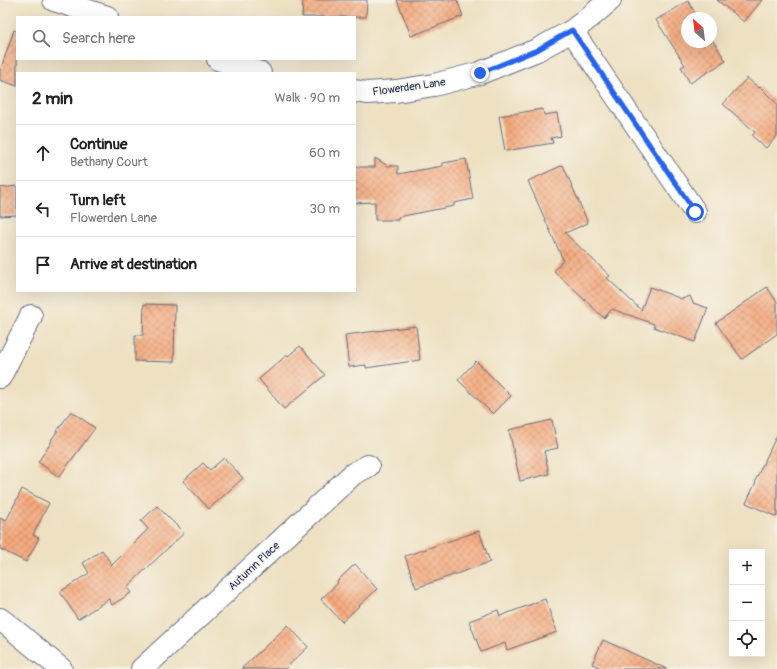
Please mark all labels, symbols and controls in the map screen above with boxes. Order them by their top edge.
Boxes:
north arrow [681,12,717,48]
search box [16,16,356,60]
icon: search [30,27,52,49]
text: Search here [62,29,135,48]
route end [471,64,489,82]
street label: Flowerden Lane [372,75,447,99]
text: 2 min [32,88,73,109]
text: Walk · 90 m [275,90,340,106]
text: Continue [70,135,128,154]
icon: ahead [32,142,54,164]
text: 60 m [309,145,340,161]
text: Bethany Court [70,154,148,170]
text: Turn left [70,191,126,210]
icon: left [32,198,54,220]
text: 30 m [310,201,340,217]
route start [686,203,704,221]
text: Flowerden Lane [70,210,157,226]
icon: arrive [32,254,54,276]
text: Arrive at destination [70,255,197,274]
street label: Autumn Place [226,539,283,593]
map controls [729,549,765,657]
button: + [729,549,765,585]
button: − [729,585,765,621]
button: locate [729,621,765,657]

